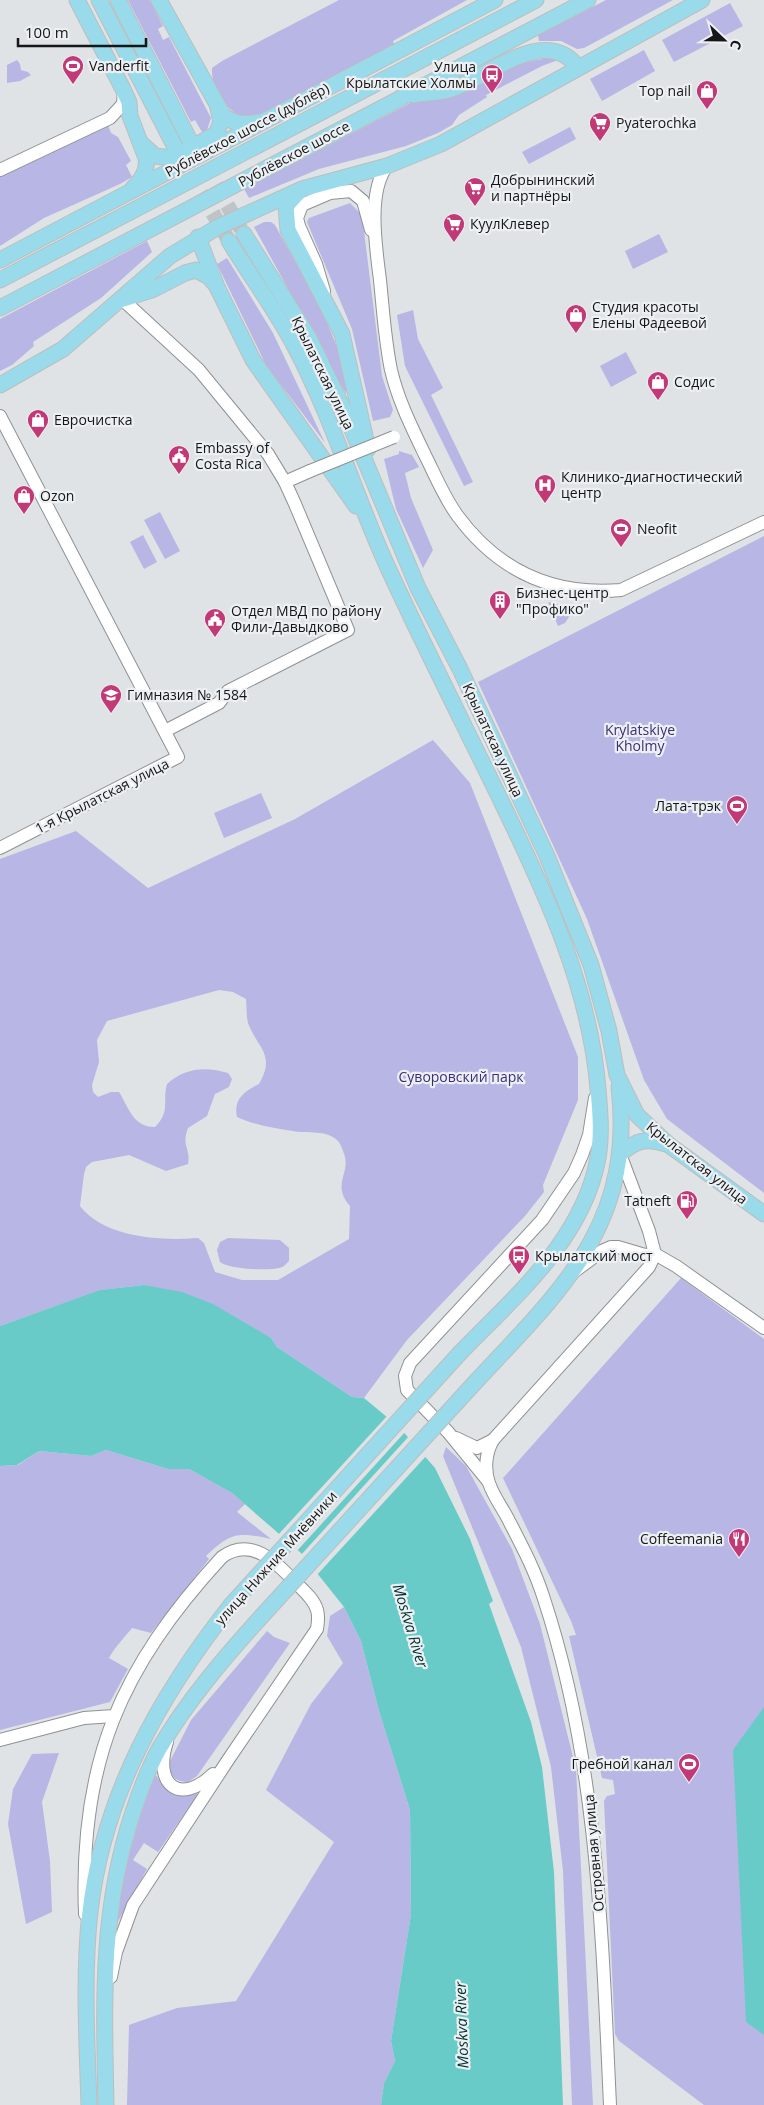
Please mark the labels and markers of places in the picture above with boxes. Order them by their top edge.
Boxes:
sports icon: Vanderfit [61,54,85,85]
place label: Vanderfit [89,56,149,75]
place label: Улица Крылатские Холмы [346,57,476,92]
bus stop icon: Улица Крылатские Холмы [480,63,504,94]
shop icon: Top nail [695,79,719,110]
place label: Top nail [639,81,691,100]
supermarket icon: Pyaterochka [588,111,612,142]
place label: Pyaterochka [616,113,697,132]
place label: Добрынинский и партнёры [491,170,595,205]
supermarket icon: Добрынинский и партнёры [463,176,487,207]
supermarket icon: КуулКлевер [442,212,466,243]
place label: КуулКлевер [470,214,549,233]
place label: Студия красоты Елены Фадеевой [592,297,707,332]
shop icon: Студия красоты Елены Фадеевой [564,303,588,334]
shop icon: Содис [646,370,670,401]
place label: Содис [674,372,715,391]
shop icon: Еврочистка [26,408,50,439]
place label: Еврочистка [54,410,133,429]
place label: Embassy of Costa Rica [195,438,271,473]
public building icon: Embassy of Costa Rica [167,444,191,475]
place label: Клинико-диагностический центр [561,467,743,502]
hospital icon: Клинико-диагностический центр [533,473,557,504]
shop icon: Ozon [12,484,36,515]
place label: Ozon [40,486,74,505]
sports icon: Neofit [609,517,633,548]
place label: Neofit [637,519,677,538]
place label: Бизнес-центр "Профико" [516,583,609,618]
building icon: Бизнес-центр "Профико" [488,589,512,620]
place label: Отдел МВД по району Фили-Давыдково [231,601,382,636]
public building icon: Отдел МВД по району Фили-Давыдково [203,607,227,638]
school or university icon: Гимназия № 1584 [99,683,123,714]
place label: Гимназия № 1584 [127,685,247,704]
sports icon: Лата-трэк [725,794,749,825]
place label: Лата-трэк [655,796,722,815]
fuel station icon: Tatneft [675,1189,699,1220]
place label: Tatneft [624,1191,671,1210]
bus stop icon: Крылатский мост [507,1244,531,1275]
place label: Крылатский мост [535,1246,653,1265]
restaurant icon: Coffeemania [727,1527,751,1558]
place label: Coffeemania [640,1529,723,1548]
sports icon: Гребной канал [677,1752,701,1783]
place label: Гребной канал [571,1754,673,1773]

